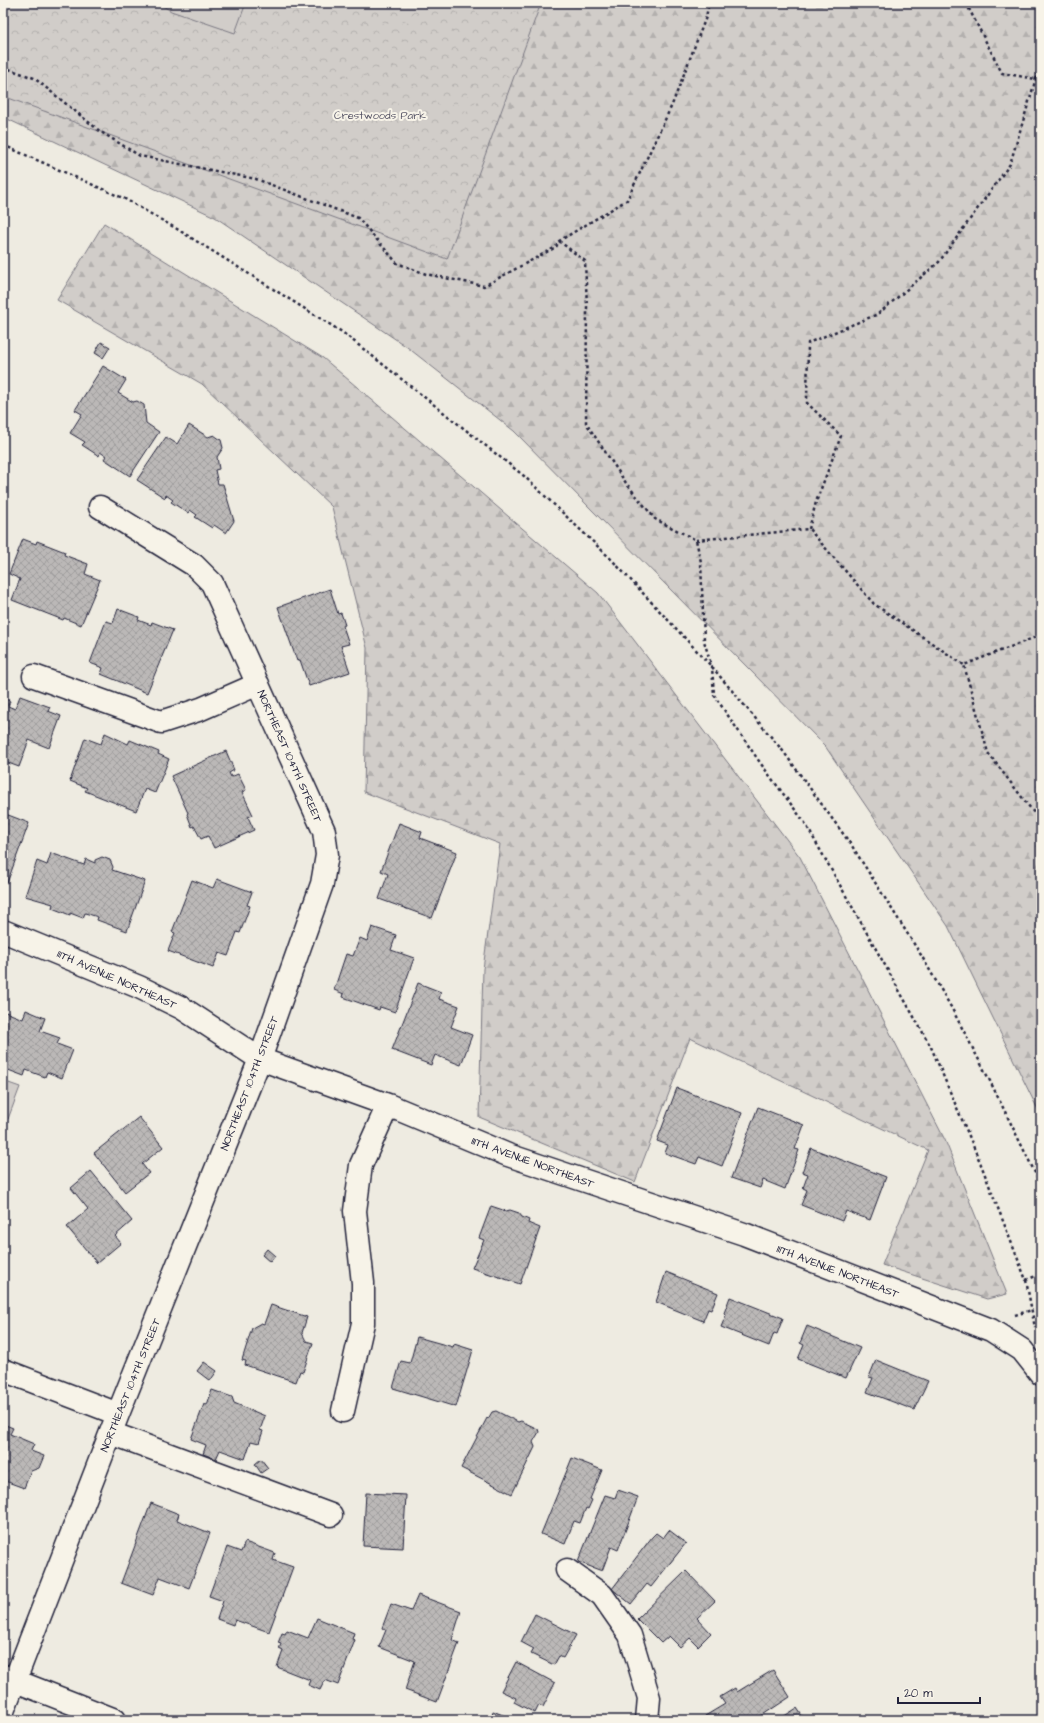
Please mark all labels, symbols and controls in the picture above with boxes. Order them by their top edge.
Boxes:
park label: Crestwoods Park [334,108,426,123]
street label: NORTHEAST 104TH STREET [254,688,326,825]
street label: 111TH AVENUE NORTHEAST [55,946,179,1013]
street label: NORTHEAST 104TH STREET [217,1014,282,1153]
street label: 111TH AVENUE NORTHEAST [469,1133,596,1192]
street label: 111TH AVENUE NORTHEAST [775,1241,901,1302]
street label: NORTHEAST 104TH STREET [97,1316,164,1454]
scale bar [898,1679,980,1705]
text: 20 m [904,1685,933,1702]

